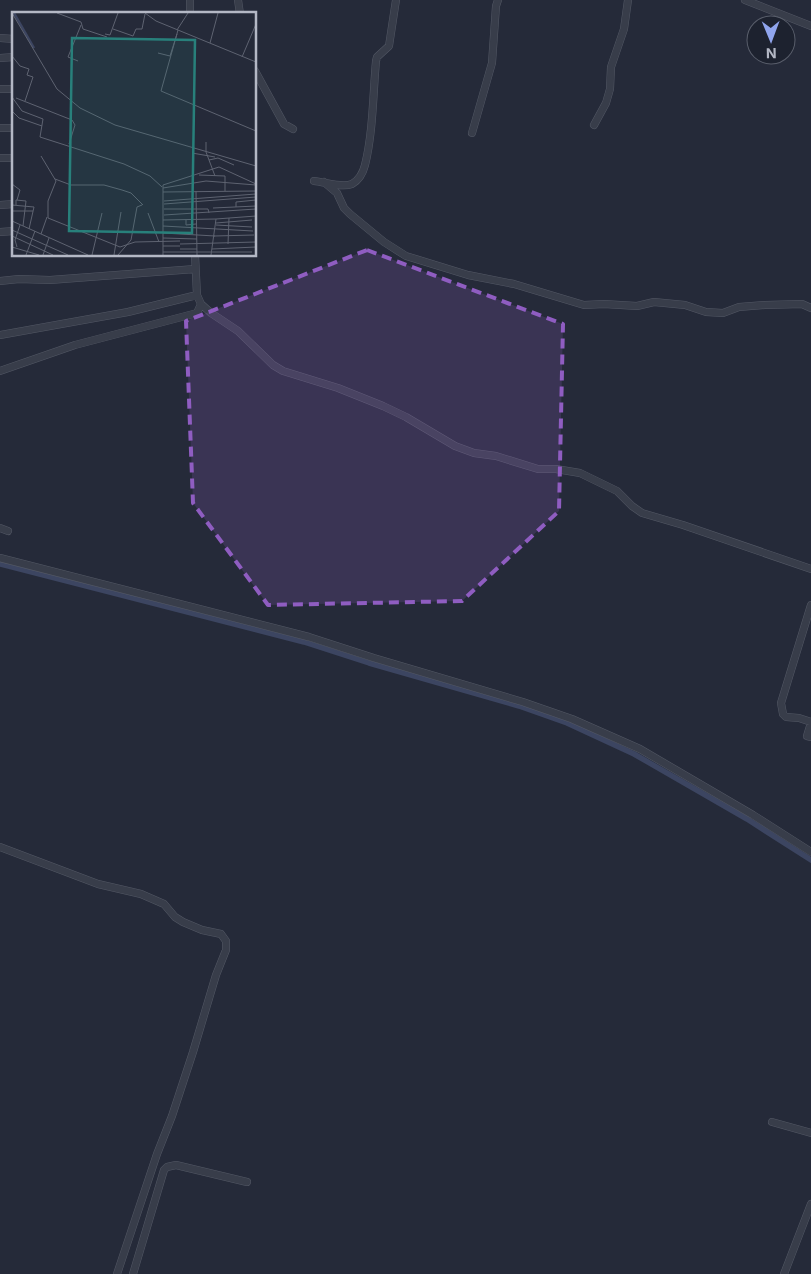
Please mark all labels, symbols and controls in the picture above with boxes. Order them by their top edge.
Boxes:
inset map [12,12,256,256]
north arrow [746,15,796,65]
text: N [766,45,777,62]

